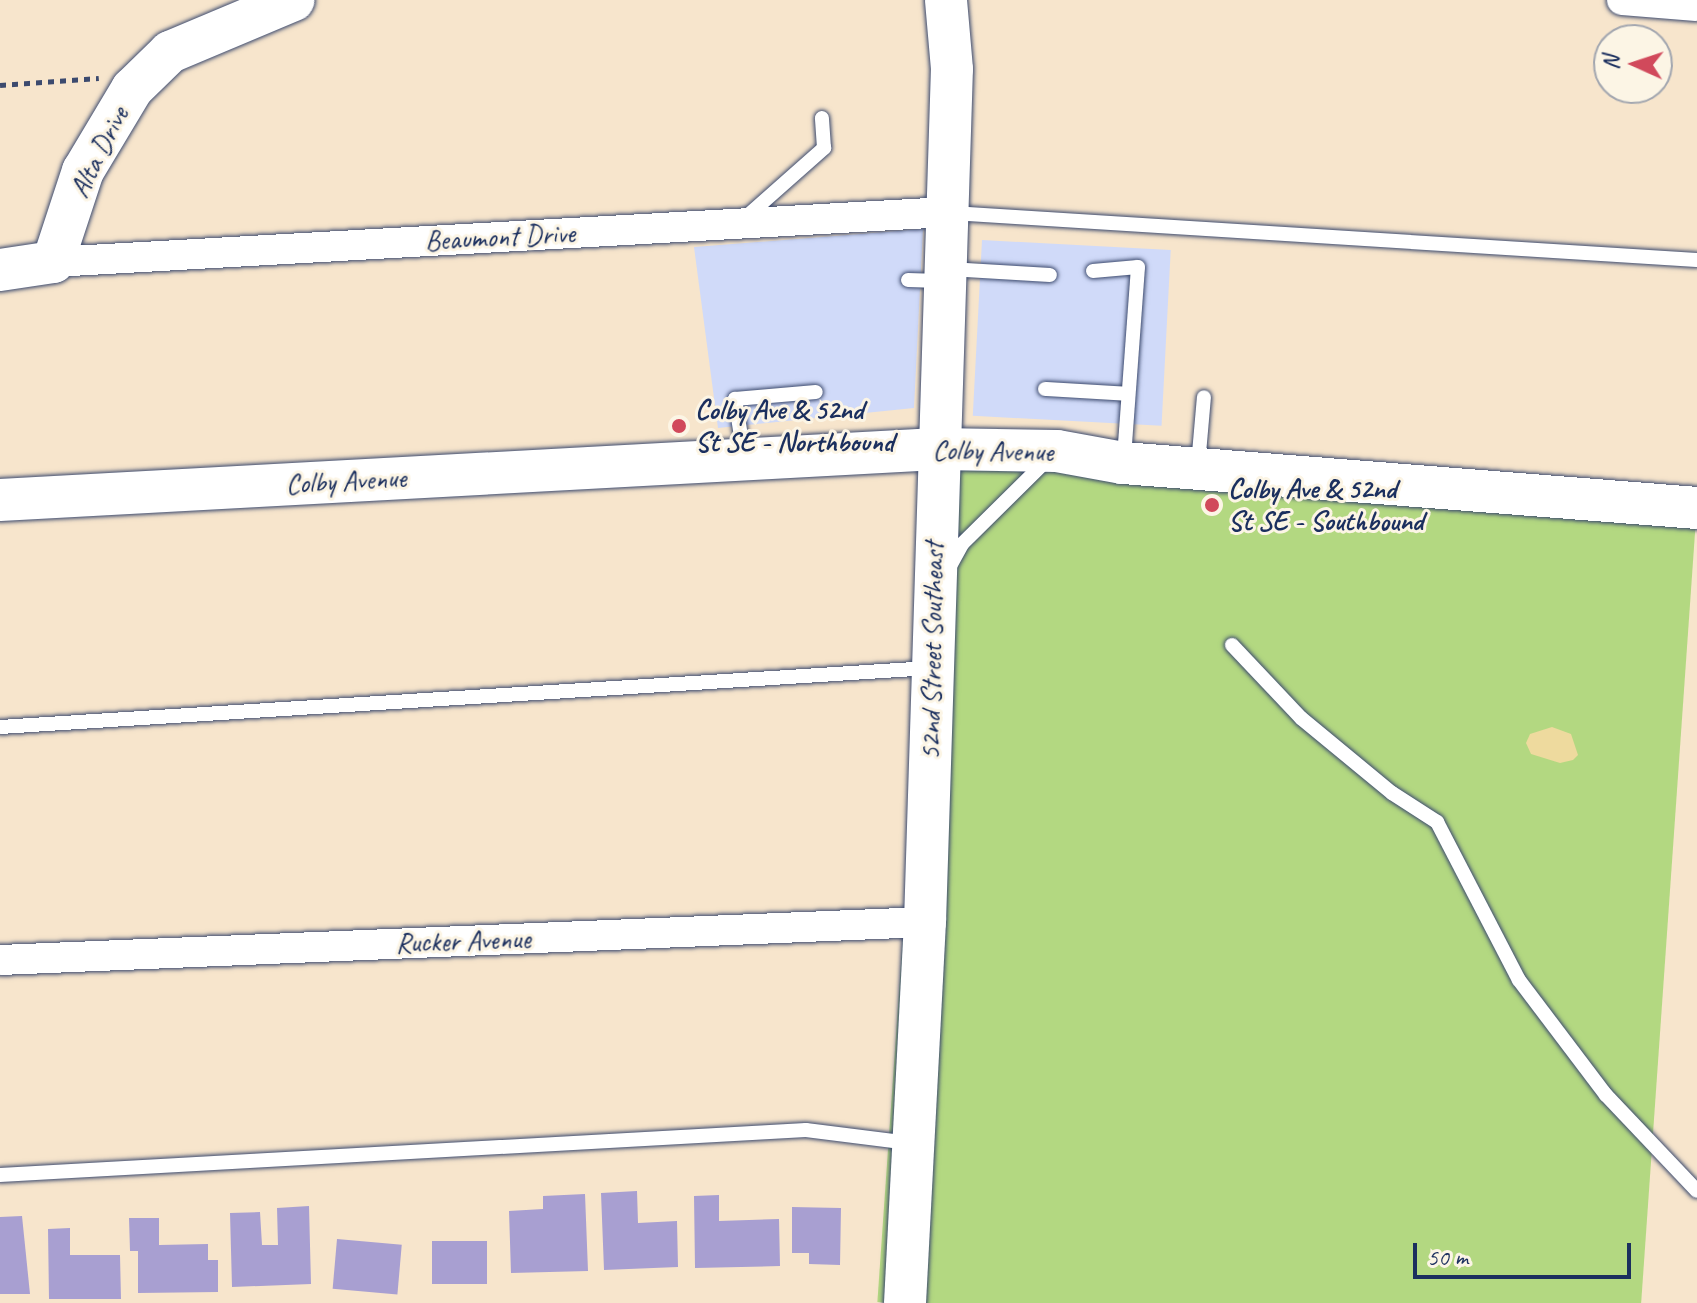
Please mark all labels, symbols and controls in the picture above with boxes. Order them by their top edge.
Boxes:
north arrow [1593,24,1673,104]
text: N [1597,55,1625,70]
street label: Alta Drive [62,101,136,203]
street label: Beaumont Drive [424,216,576,258]
place label: Colby Ave & 52nd St SE - Northbound [695,393,893,459]
marker: Colby Ave & 52nd St SE - Northbound [670,417,688,435]
street label: Colby Avenue [932,433,1054,469]
street label: Colby Avenue [285,461,407,501]
place label: Colby Ave & 52nd St SE - Southbound [1228,472,1423,538]
marker: Colby Ave & 52nd St SE - Southbound [1203,496,1221,514]
street label: 52nd Street Southeast [913,541,951,761]
street label: Rucker Avenue [395,922,531,960]
scale bar [1417,1227,1635,1277]
text: 50 m [1427,1242,1468,1272]

